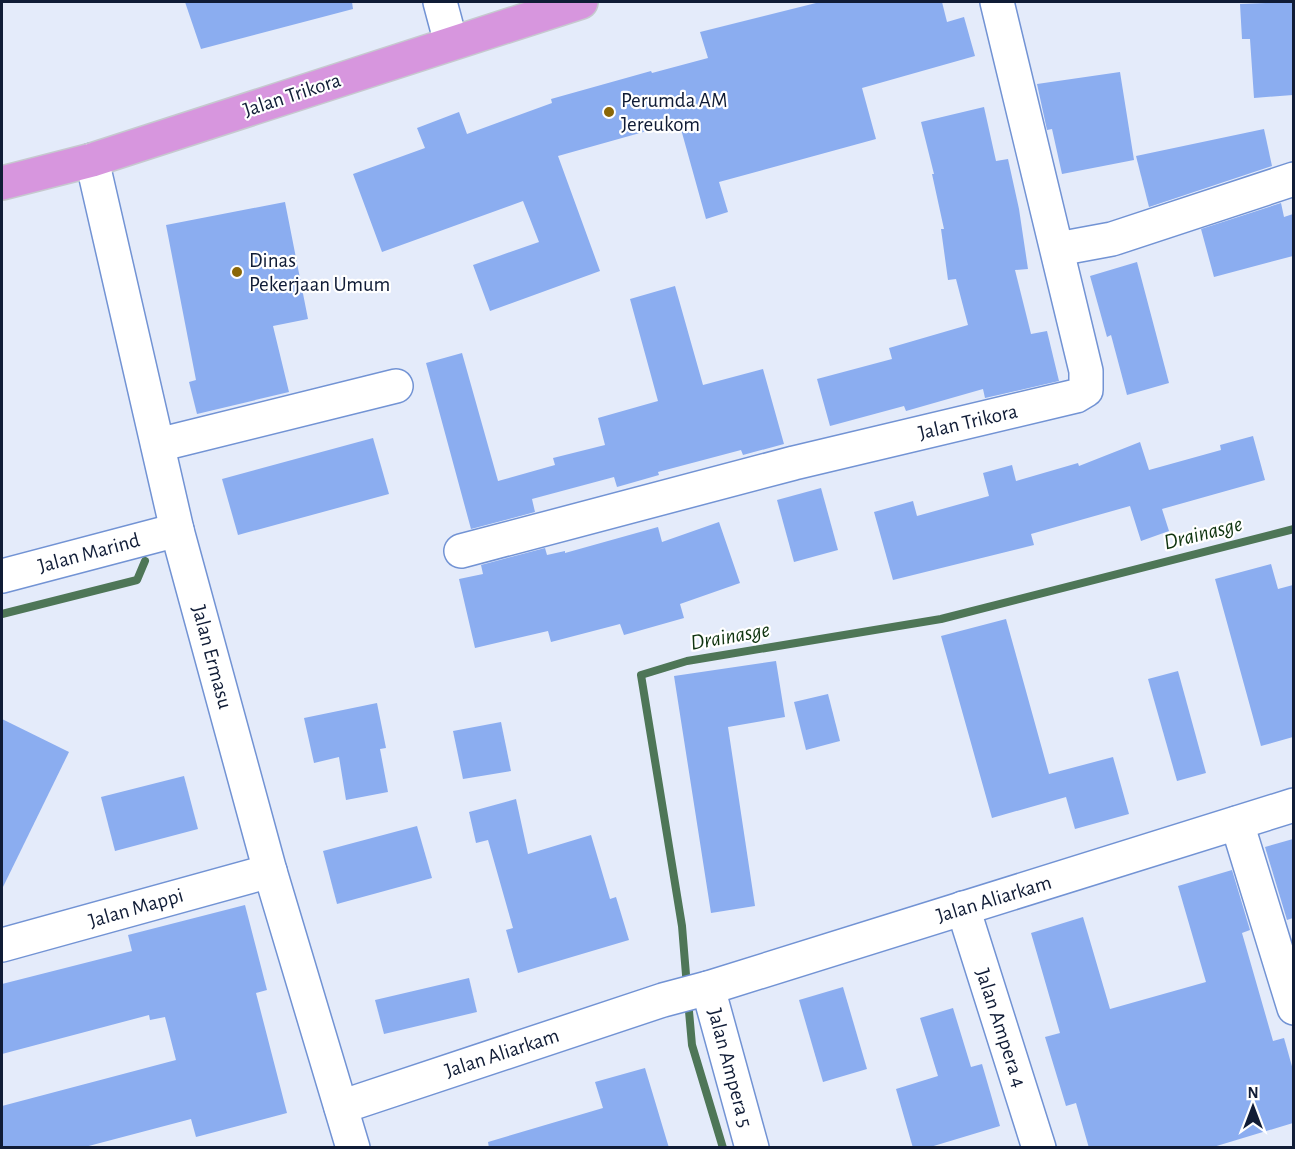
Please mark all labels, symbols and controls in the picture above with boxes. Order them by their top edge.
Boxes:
street label: Jalan Trikora [241,69,344,121]
place label: Perumda AM Jereukom [621,90,728,135]
marker: Perumda AM Jereukom [602,105,616,119]
place label: Dinas Pekerjaan Umum [249,250,390,295]
marker: Dinas Pekerjaan Umum [230,265,244,279]
street label: Jalan Trikora [916,400,1020,444]
water label: Drainasge [1161,513,1245,553]
street label: Jalan Marind [36,529,142,577]
street label: Jalan Ermasu [188,603,236,711]
water label: Drainasge [689,618,771,654]
street label: Jalan Aliarkam [934,872,1054,926]
street label: Jalan Mappi [86,884,186,932]
street label: Jalan Ampera 4 [972,966,1030,1090]
street label: Jalan Ampera 5 [704,1006,756,1130]
street label: Jalan Aliarkam [442,1025,562,1081]
north arrow [1223,1077,1283,1137]
text: N [1247,1085,1259,1101]

